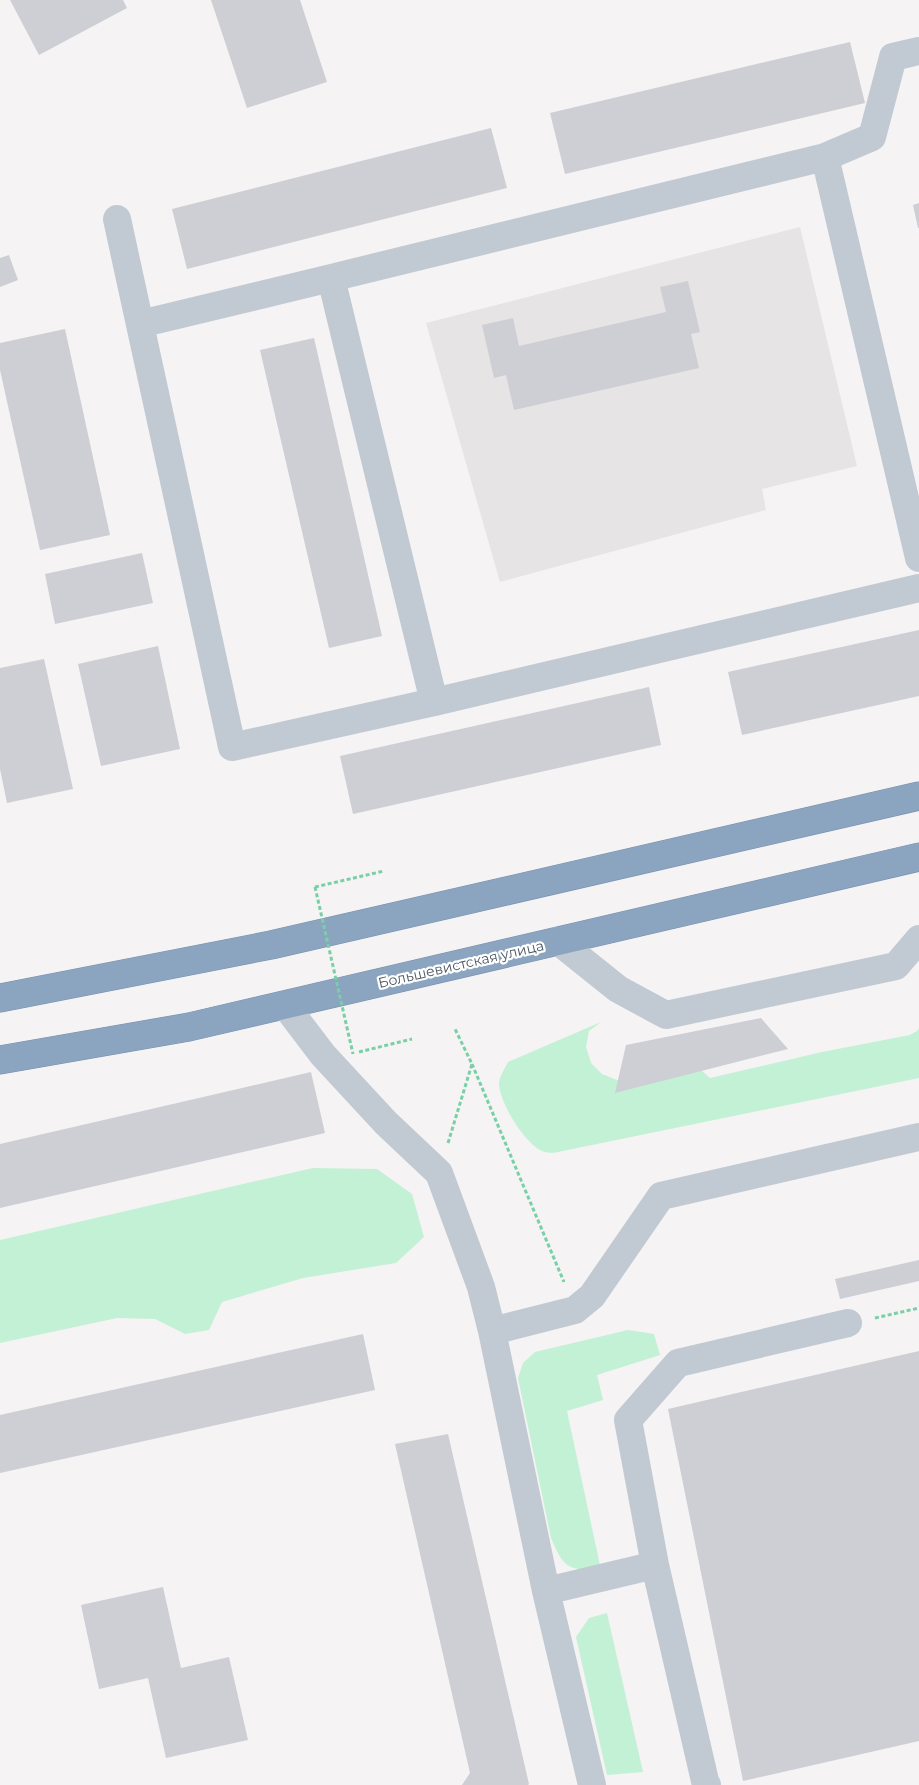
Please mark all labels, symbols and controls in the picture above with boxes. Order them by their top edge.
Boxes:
street label: Большевистская улица [376,936,546,992]

